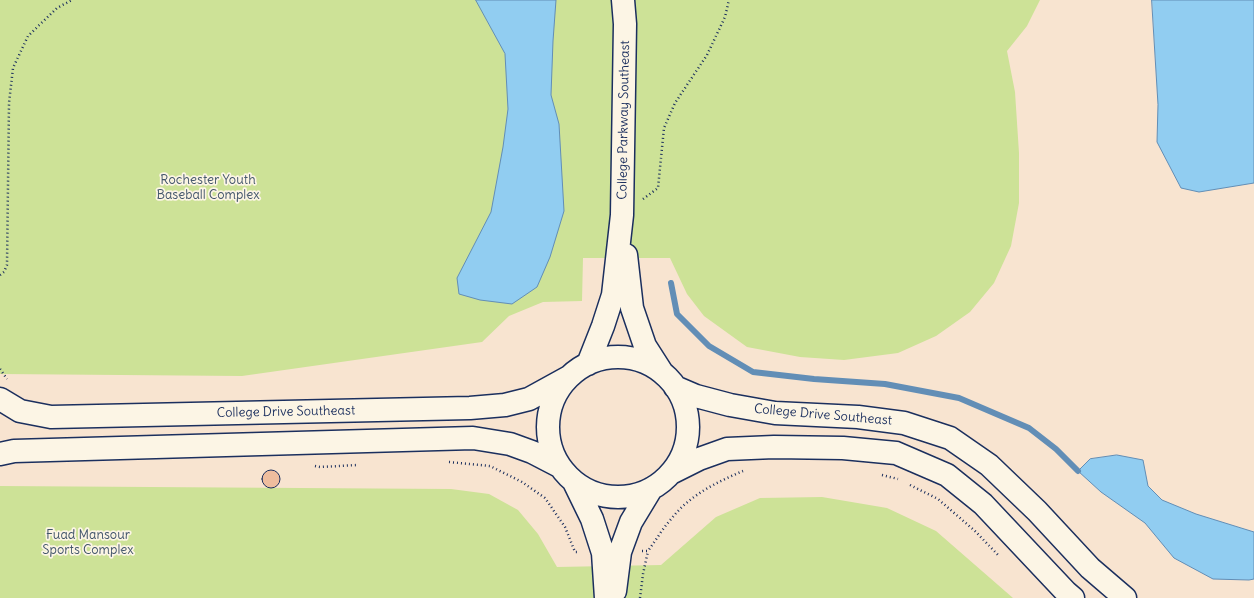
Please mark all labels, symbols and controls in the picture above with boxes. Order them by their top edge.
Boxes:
street label: College Parkway Southeast [615,40,633,200]
park label: Rochester Youth Baseball Complex [156,172,260,203]
street label: College Drive Southeast [753,401,893,429]
street label: College Drive Southeast [217,403,355,421]
park label: Fuad Mansour Sports Complex [42,527,134,558]

